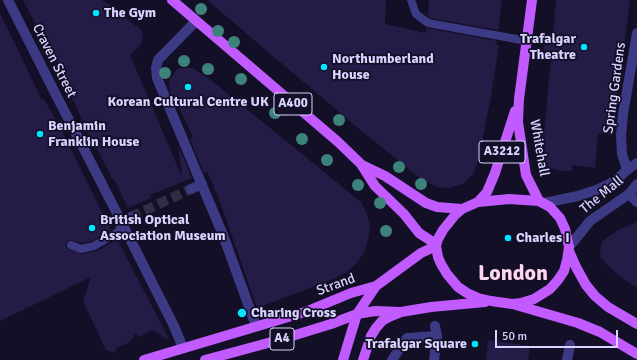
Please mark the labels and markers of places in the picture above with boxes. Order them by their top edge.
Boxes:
place label: The Gym [104,5,156,21]
marker: The Gym [91,8,101,18]
place label: Trafalgar Theatre [520,31,576,64]
marker: Trafalgar Theatre [579,42,589,52]
place label: Northumberland House [332,51,434,84]
marker: Northumberland House [319,62,329,72]
marker: Korean Cultural Centre UK [183,82,193,92]
place label: Korean Cultural Centre UK [107,94,269,110]
place label: Benjamin Franklin House [48,118,139,150]
marker: Benjamin Franklin House [35,129,45,139]
place label: British Optical Association Museum [100,212,226,244]
marker: British Optical Association Museum [87,223,97,233]
place label: Charles I [516,230,570,246]
marker: Charles I [503,233,513,243]
place label: Charing Cross [251,305,336,321]
marker: Charing Cross [236,307,248,319]
place label: Trafalgar Square [366,336,467,352]
marker: Trafalgar Square [470,339,480,349]

